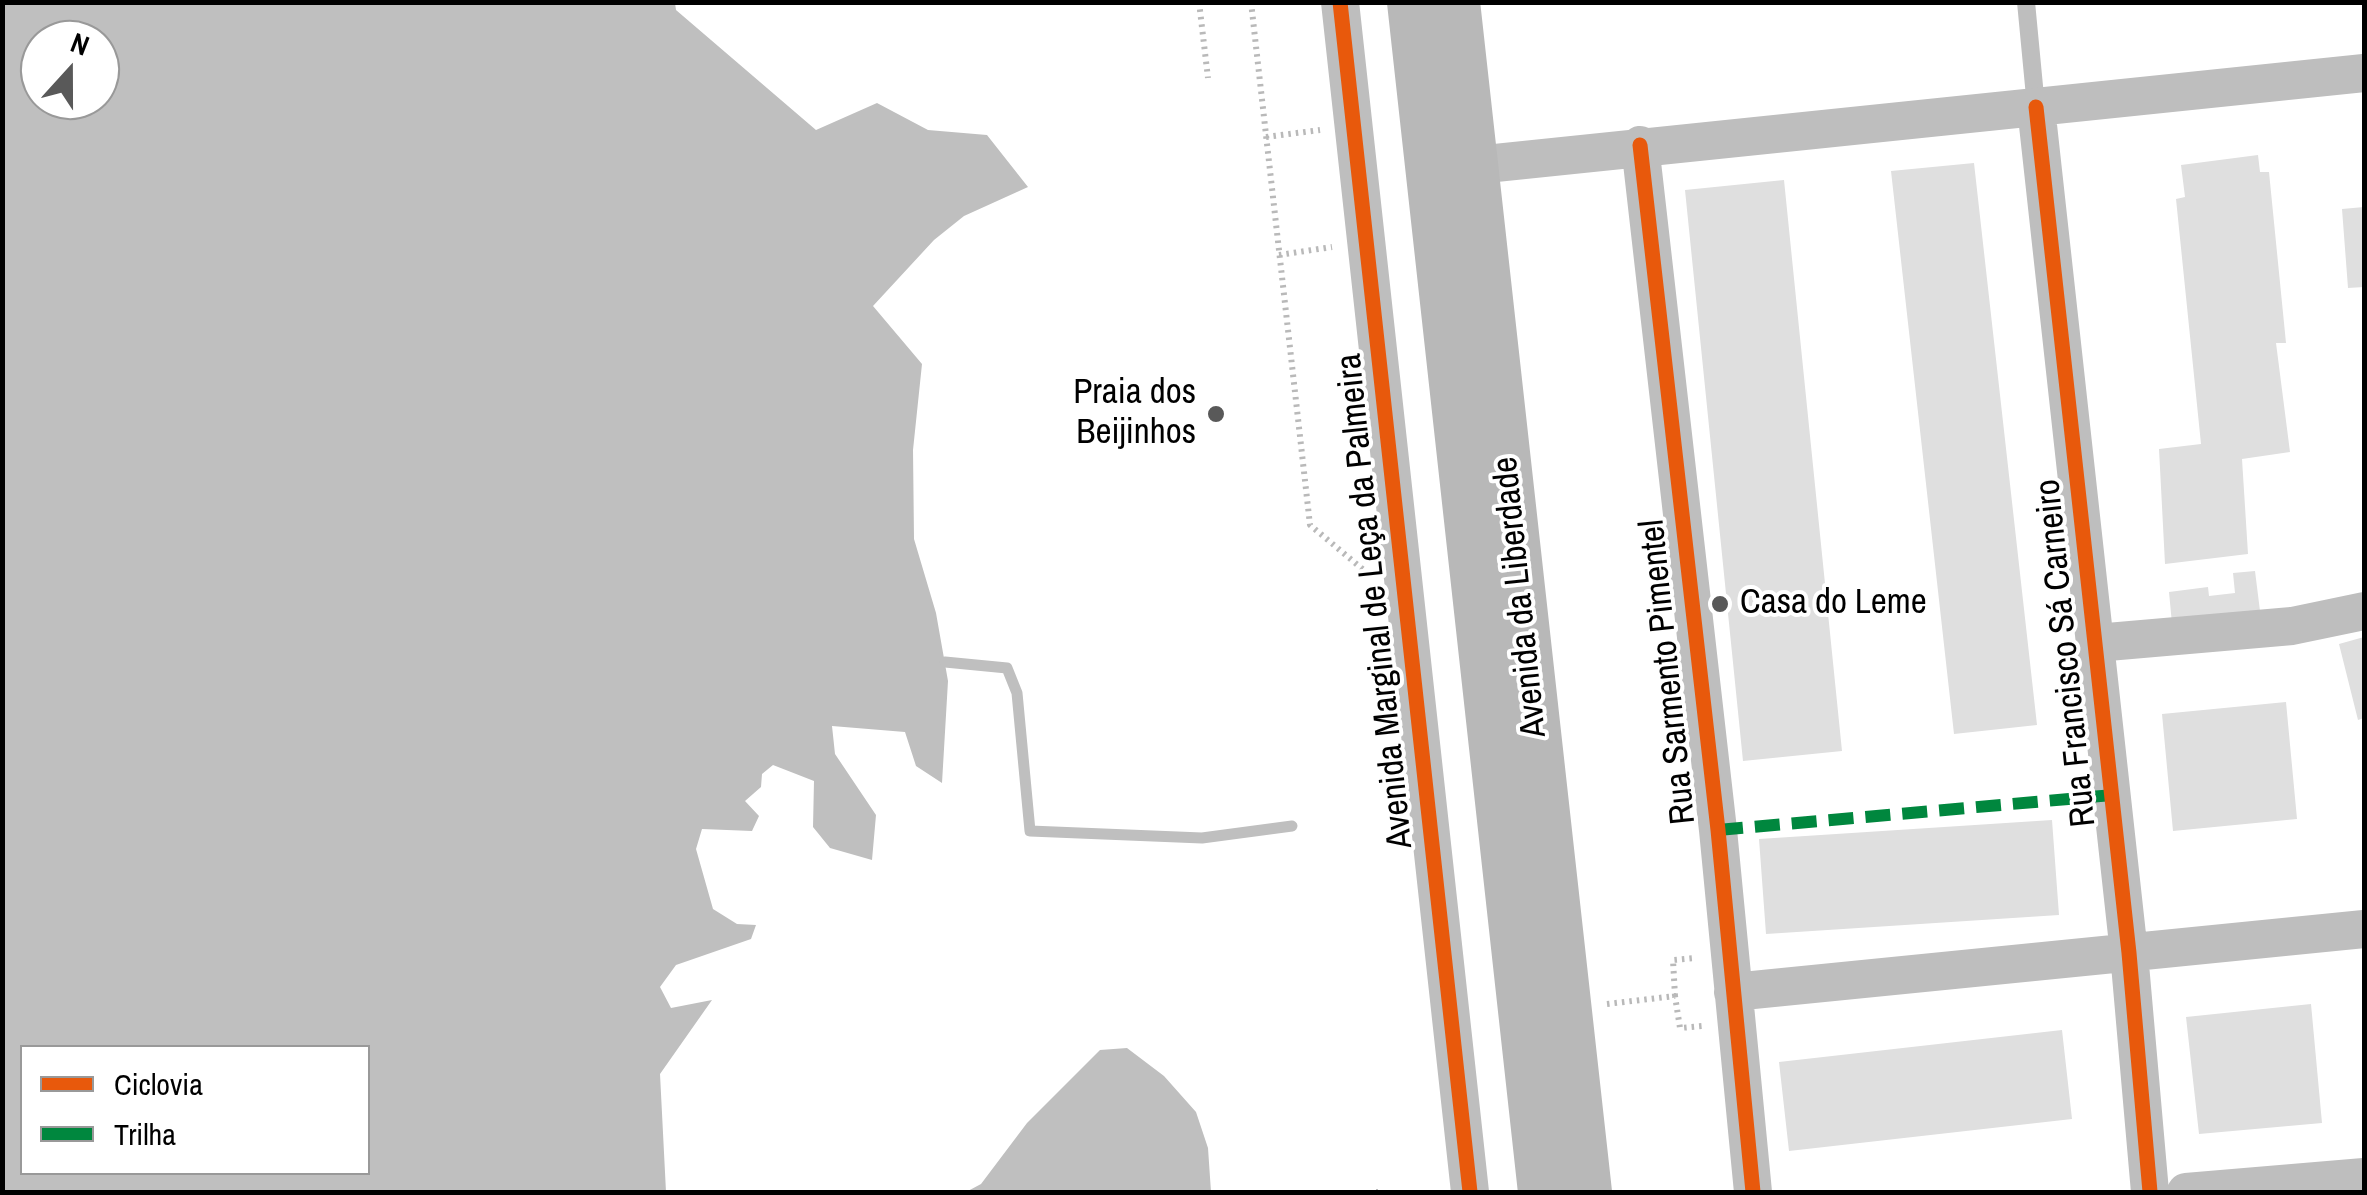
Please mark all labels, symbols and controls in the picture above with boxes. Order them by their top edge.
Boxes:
north arrow [20,20,120,120]
text: N [65,23,95,65]
street label: Avenida Marginal de Leça da Palmeira [1329,352,1423,850]
place label: Praia dos Beijinhos [1073,373,1196,455]
marker: Praia dos Beijinhos [1205,403,1227,425]
street label: Avenida da Liberdade [1485,455,1557,739]
street label: Rua Francisco Sá Carneiro [2028,477,2106,829]
street label: Rua Sarmento Pimentel [1632,518,1706,826]
place label: Casa do Leme [1740,583,1927,625]
marker: Casa do Leme [1709,593,1731,615]
legend [20,1045,370,1175]
text: Ciclovia [114,1064,203,1104]
text: Trilha [114,1114,176,1154]

